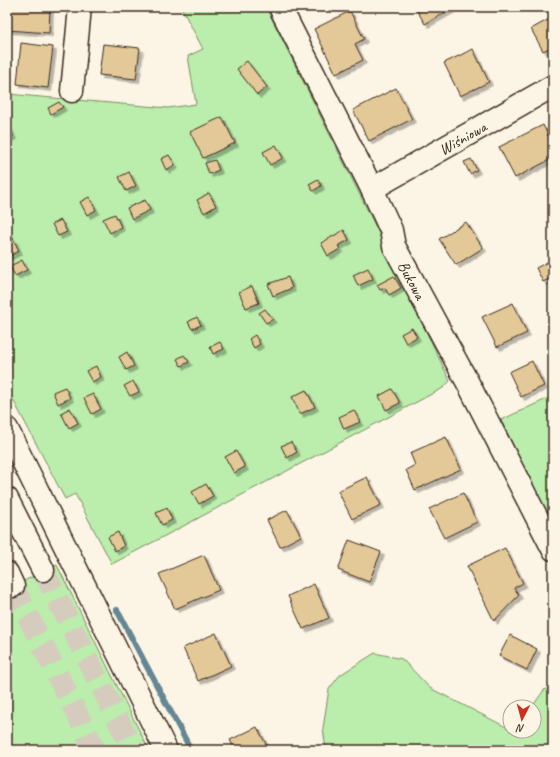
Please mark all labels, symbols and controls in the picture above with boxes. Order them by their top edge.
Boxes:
street label: Wiśniowa [436,116,491,160]
street label: Bukowa [393,258,431,304]
north arrow [502,699,542,739]
text: N [515,721,525,736]

